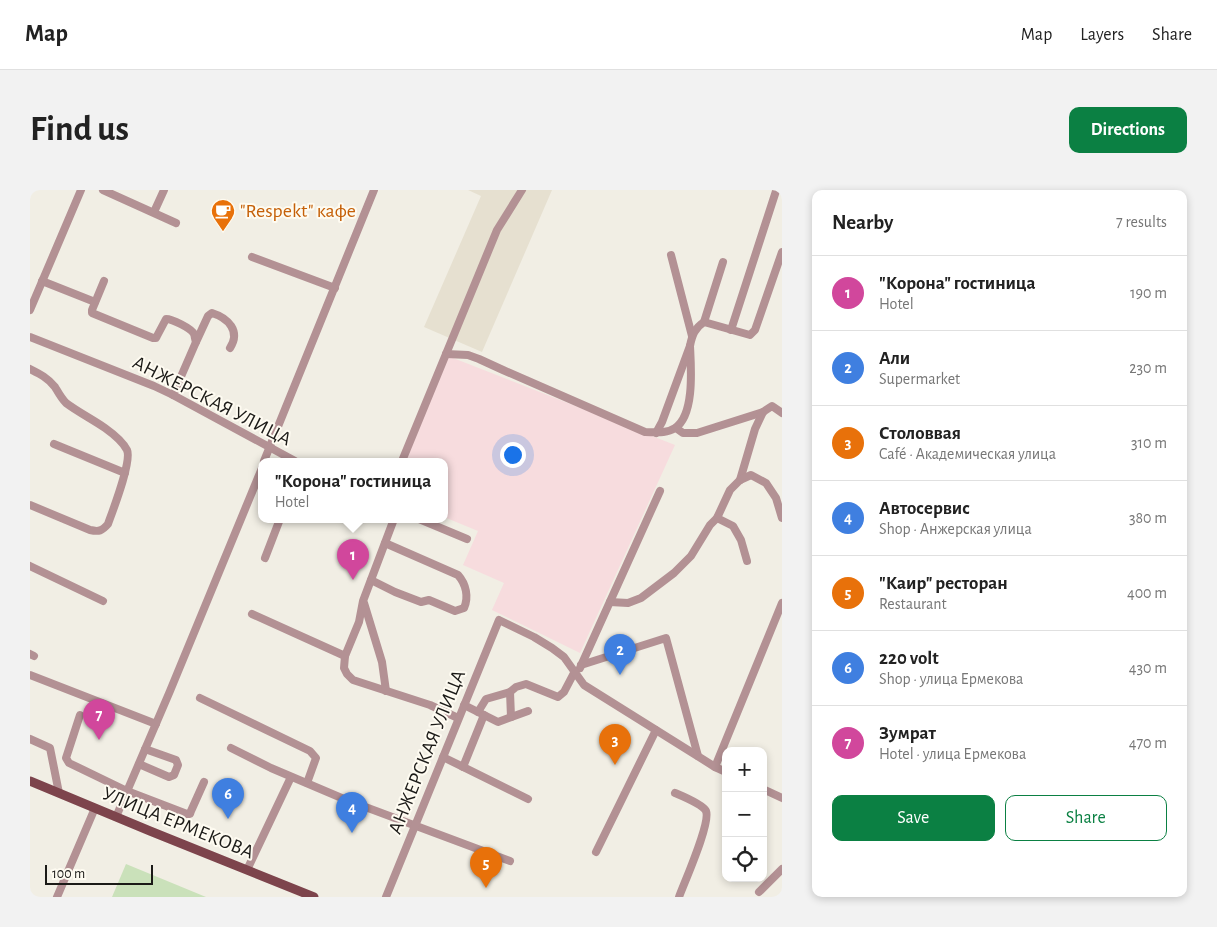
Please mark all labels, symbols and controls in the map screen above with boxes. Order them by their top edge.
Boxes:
text: Map [25,22,68,46]
text: Map [1021,26,1052,44]
text: Layers [1080,26,1124,44]
text: Share [1152,26,1192,44]
button: Directions [1069,107,1187,153]
text: Find us [30,112,129,147]
cafe icon: "Respekt" кафе [210,198,236,232]
place label: "Respekt" кафе [240,201,356,221]
text: Nearby [832,212,893,233]
text: 7 results [1116,214,1167,230]
text: "Корона" гостиница [879,274,1036,293]
text: 1 [845,285,851,301]
text: 190 m [1130,285,1167,301]
text: Hotel [879,296,914,312]
text: Али [879,349,910,368]
street label: АНЖЕРСКАЯ УЛИЦА [129,352,295,450]
text: 2 [844,360,852,376]
text: 230 m [1129,360,1167,376]
text: Supermarket [879,371,960,387]
text: Столоввая [879,424,961,443]
text: 3 [845,435,851,451]
text: 310 m [1131,435,1167,451]
your location [500,442,526,468]
text: Café · Академическая улица [879,446,1056,462]
popup [258,458,448,523]
text: "Корона" гостиница [275,472,431,491]
text: Hotel [275,494,309,510]
text: Автосервис [879,499,970,518]
text: 4 [844,510,852,526]
text: 380 m [1129,510,1167,526]
text: Shop · Анжерская улица [879,521,1032,537]
pin: 1 [337,539,369,580]
text: "Каир" ресторан [879,574,1008,593]
text: 5 [845,585,851,601]
text: 400 m [1127,585,1167,601]
text: Restaurant [879,596,947,612]
pin: 2 [604,634,636,675]
text: 220 volt [879,649,939,668]
text: 6 [844,660,852,676]
text: 430 m [1129,660,1167,676]
street label: АНЖЕРСКАЯ УЛИЦА [385,667,469,837]
text: Shop · улица Ермекова [879,671,1023,687]
pin: 7 [83,699,115,740]
pin: 3 [599,724,631,765]
text: Зумрат [879,724,936,743]
text: 7 [845,735,851,751]
text: 470 m [1129,735,1167,751]
text: Hotel · улица Ермекова [879,746,1026,762]
map controls [722,747,767,882]
button: + [722,747,767,792]
pin: 6 [212,778,244,819]
street label: УЛИЦА ЕРМЕКОВА [99,783,257,863]
pin: 4 [336,792,368,833]
button: − [722,792,767,837]
button: Save [832,795,995,841]
button: Share [1005,795,1167,841]
button: locate [722,837,767,882]
pin: 5 [470,847,502,888]
scale bar [45,862,152,885]
text: 100 m [52,867,85,881]

